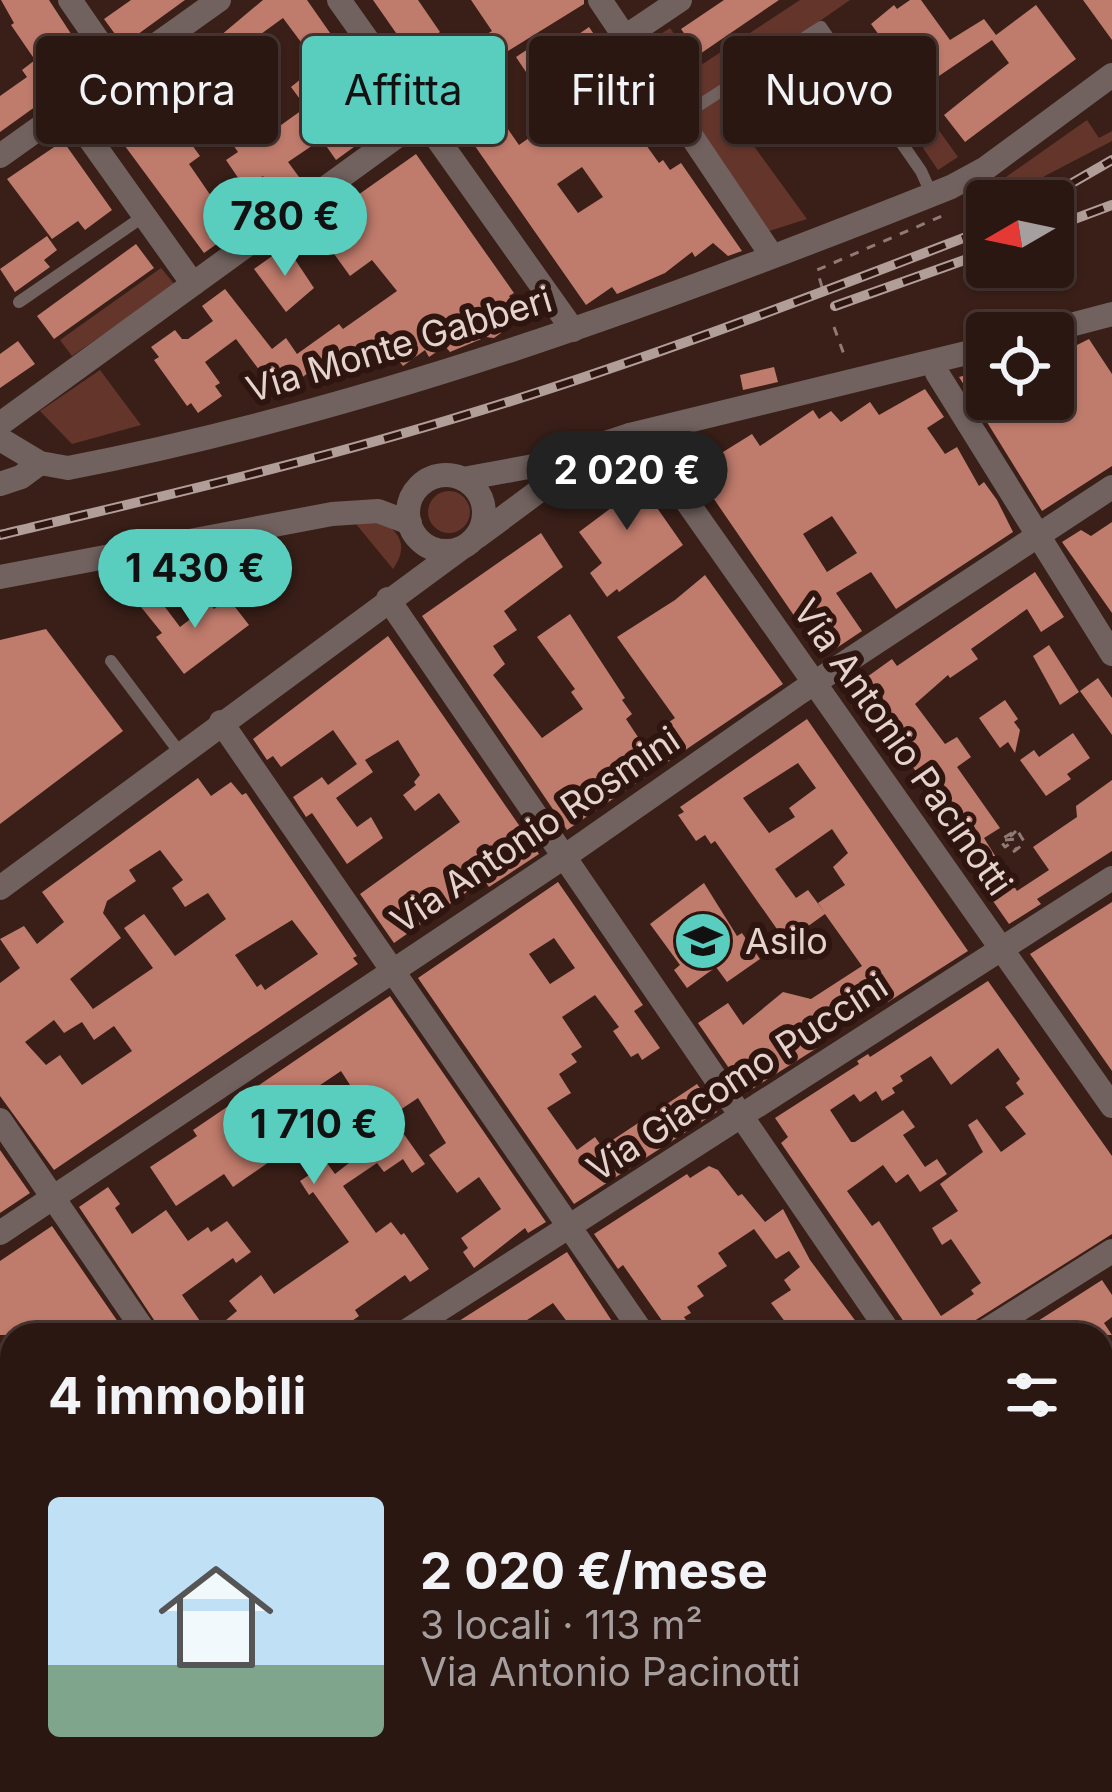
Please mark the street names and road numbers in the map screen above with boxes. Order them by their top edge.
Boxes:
street label: Via Monte Gabberi [241,277,557,411]
street label: Via Antonio Pacinotti [784,590,1022,904]
street label: Via Antonio Rosmini [383,717,687,943]
street label: Via Giacomo Puccini [579,963,895,1191]

